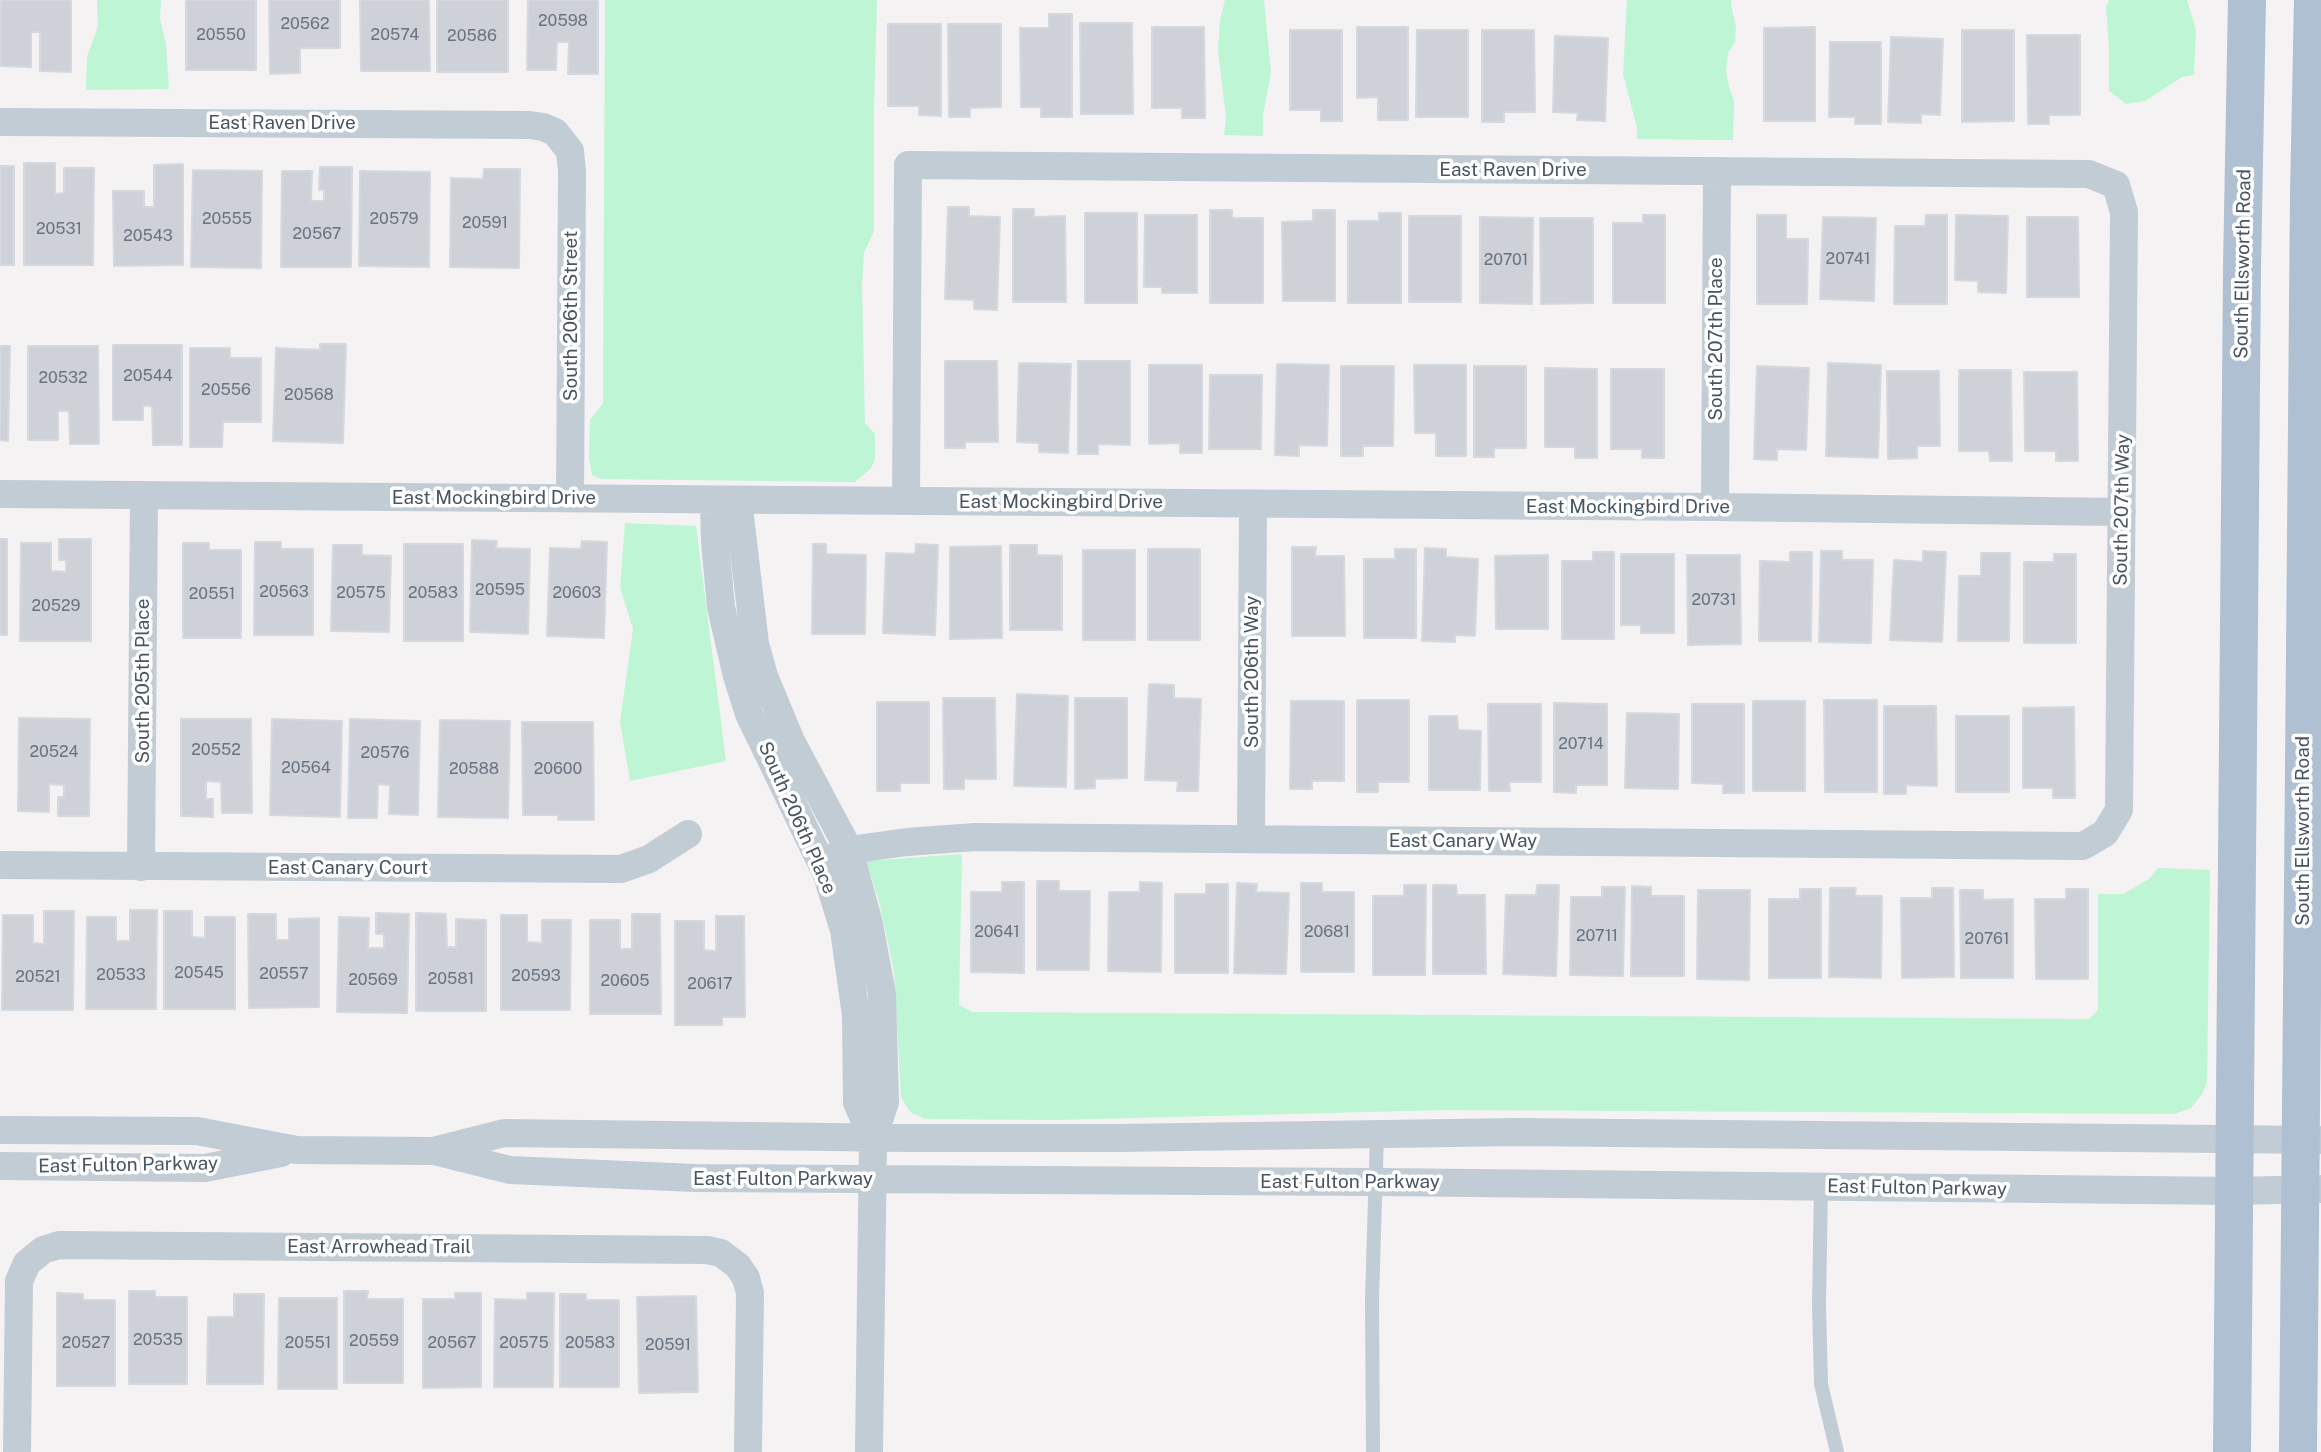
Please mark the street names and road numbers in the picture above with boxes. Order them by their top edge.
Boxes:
street label: East Raven Drive [208,112,356,134]
street label: East Raven Drive [1439,159,1587,181]
street label: South Ellsworth Road [2230,169,2256,359]
street label: South 206th Street [560,231,582,401]
street label: South 207th Place [1705,257,1727,421]
street label: South 207th Way [2109,434,2135,586]
street label: East Mockingbird Drive [392,487,596,509]
street label: East Mockingbird Drive [959,491,1163,513]
street label: East Mockingbird Drive [1526,496,1730,518]
street label: South 206th Way [1241,596,1263,748]
street label: South 205th Place [132,599,154,763]
street label: South Ellsworth Road [2292,736,2314,926]
street label: South 206th Place [753,738,841,898]
street label: East Canary Way [1389,830,1537,852]
street label: East Canary Court [268,857,428,879]
street label: East Fulton Parkway [38,1152,218,1178]
street label: East Fulton Parkway [693,1168,873,1190]
street label: East Fulton Parkway [1260,1171,1440,1193]
street label: East Fulton Parkway [1827,1175,2007,1201]
street label: East Arrowhead Trail [287,1236,471,1258]

